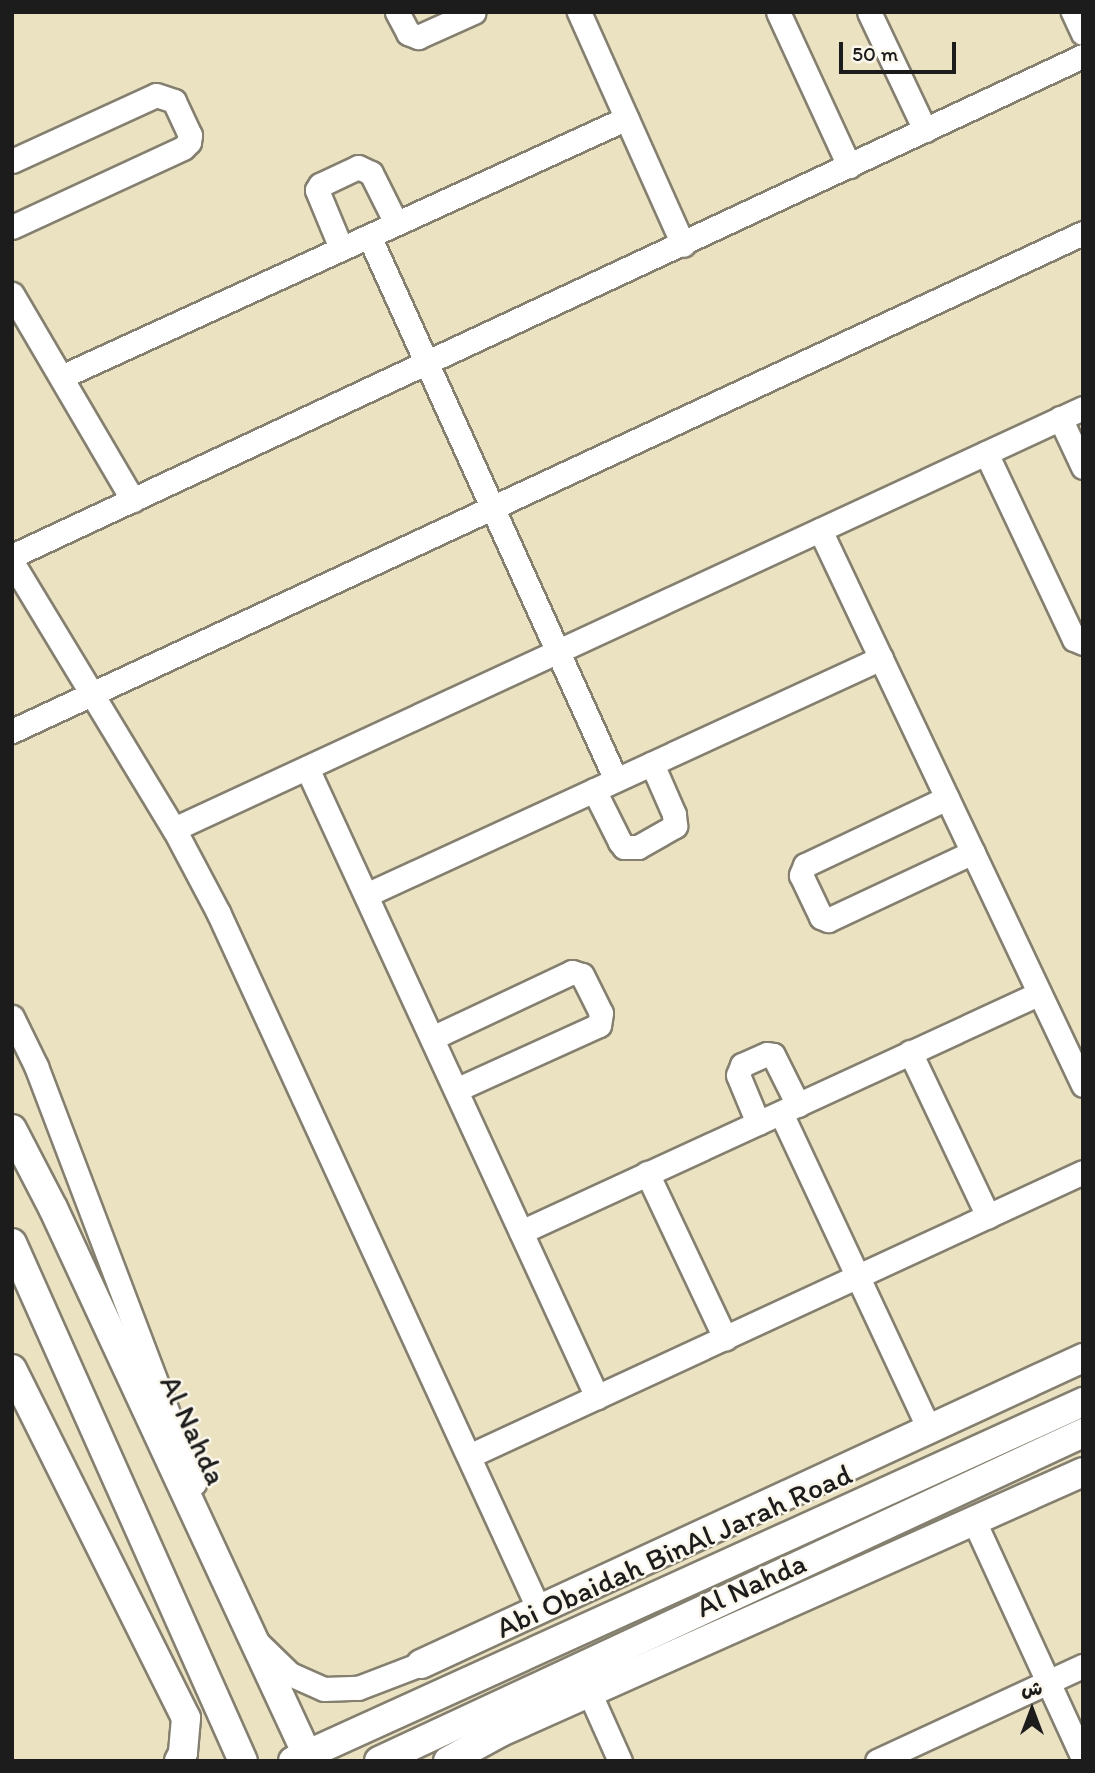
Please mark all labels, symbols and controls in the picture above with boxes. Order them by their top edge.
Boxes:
scale bar [843,28,960,72]
text: 50 m [852,41,898,66]
street label: Al Nahda [152,1369,234,1491]
street label: Abi Obaidah BinAl Jarah Road [491,1456,857,1646]
street label: Al Nahda [690,1545,812,1625]
north arrow [997,1675,1067,1745]
text: ش [1022,1677,1042,1700]

